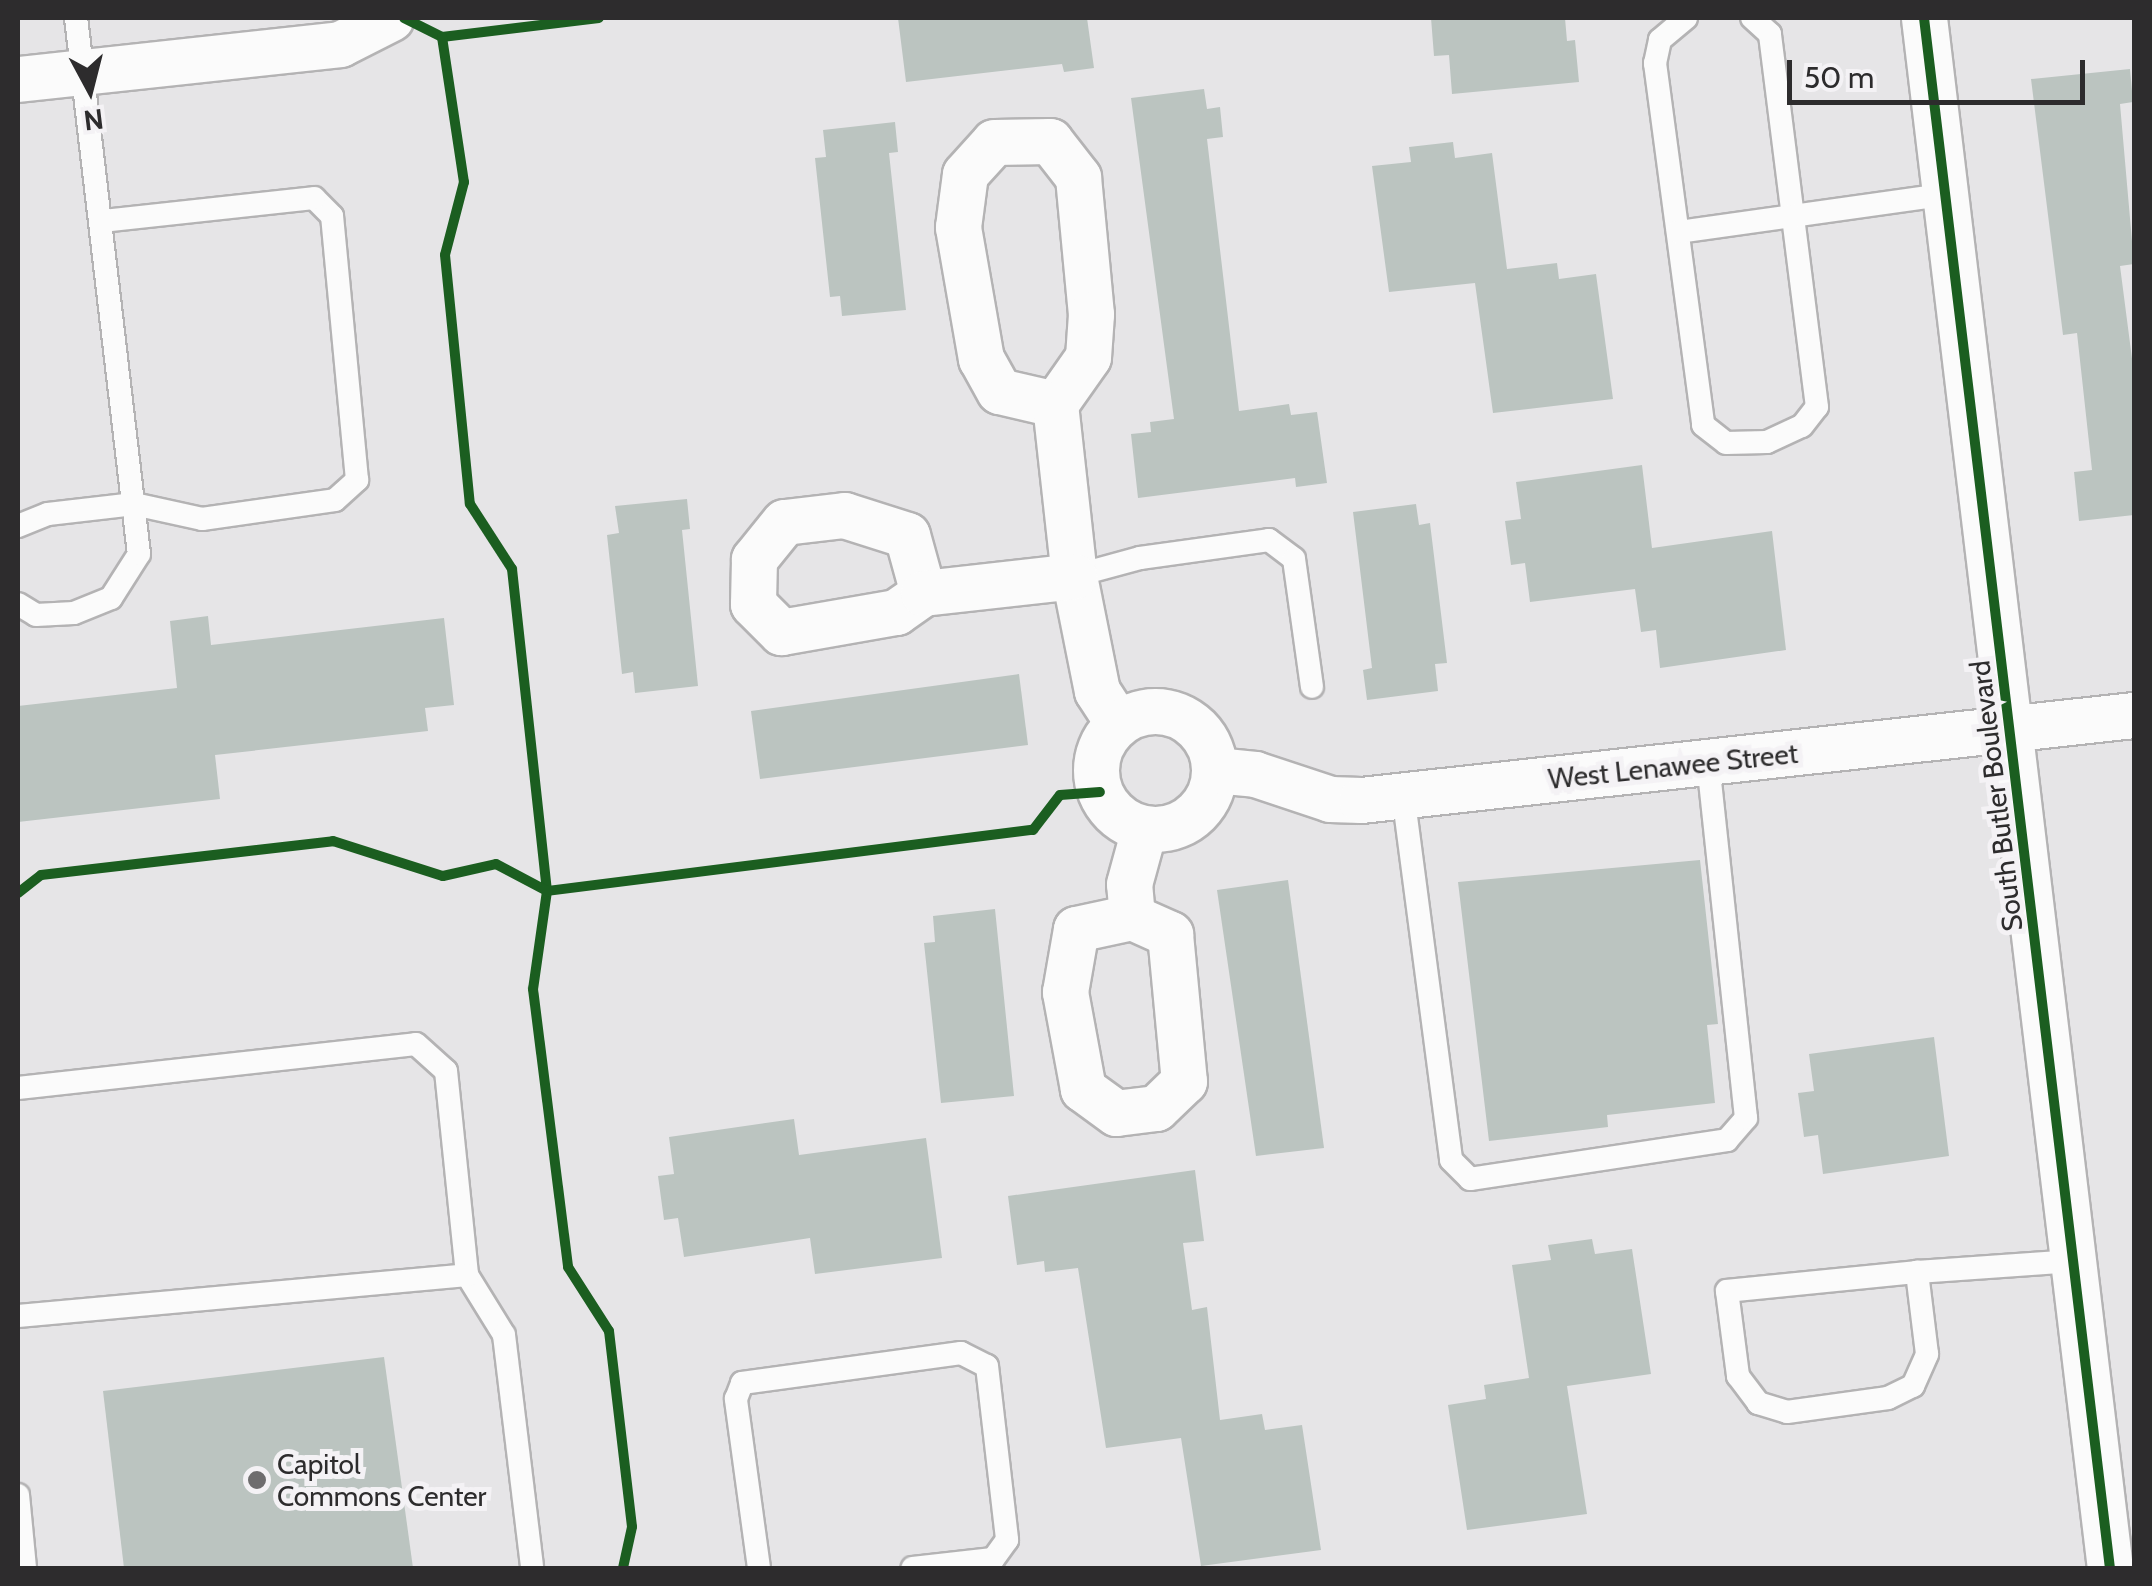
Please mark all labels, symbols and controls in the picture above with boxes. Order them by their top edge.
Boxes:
north arrow [40,40,140,140]
scale bar [1792,40,2090,102]
text: 50 m [1804,59,1874,96]
text: N [82,102,106,138]
street label: South Butler Boulevard [1963,659,2029,933]
street label: West Lenawee Street [1546,736,1800,796]
place label: Capitol Commons Center [277,1447,486,1513]
marker: Capitol Commons Center [246,1469,268,1491]

